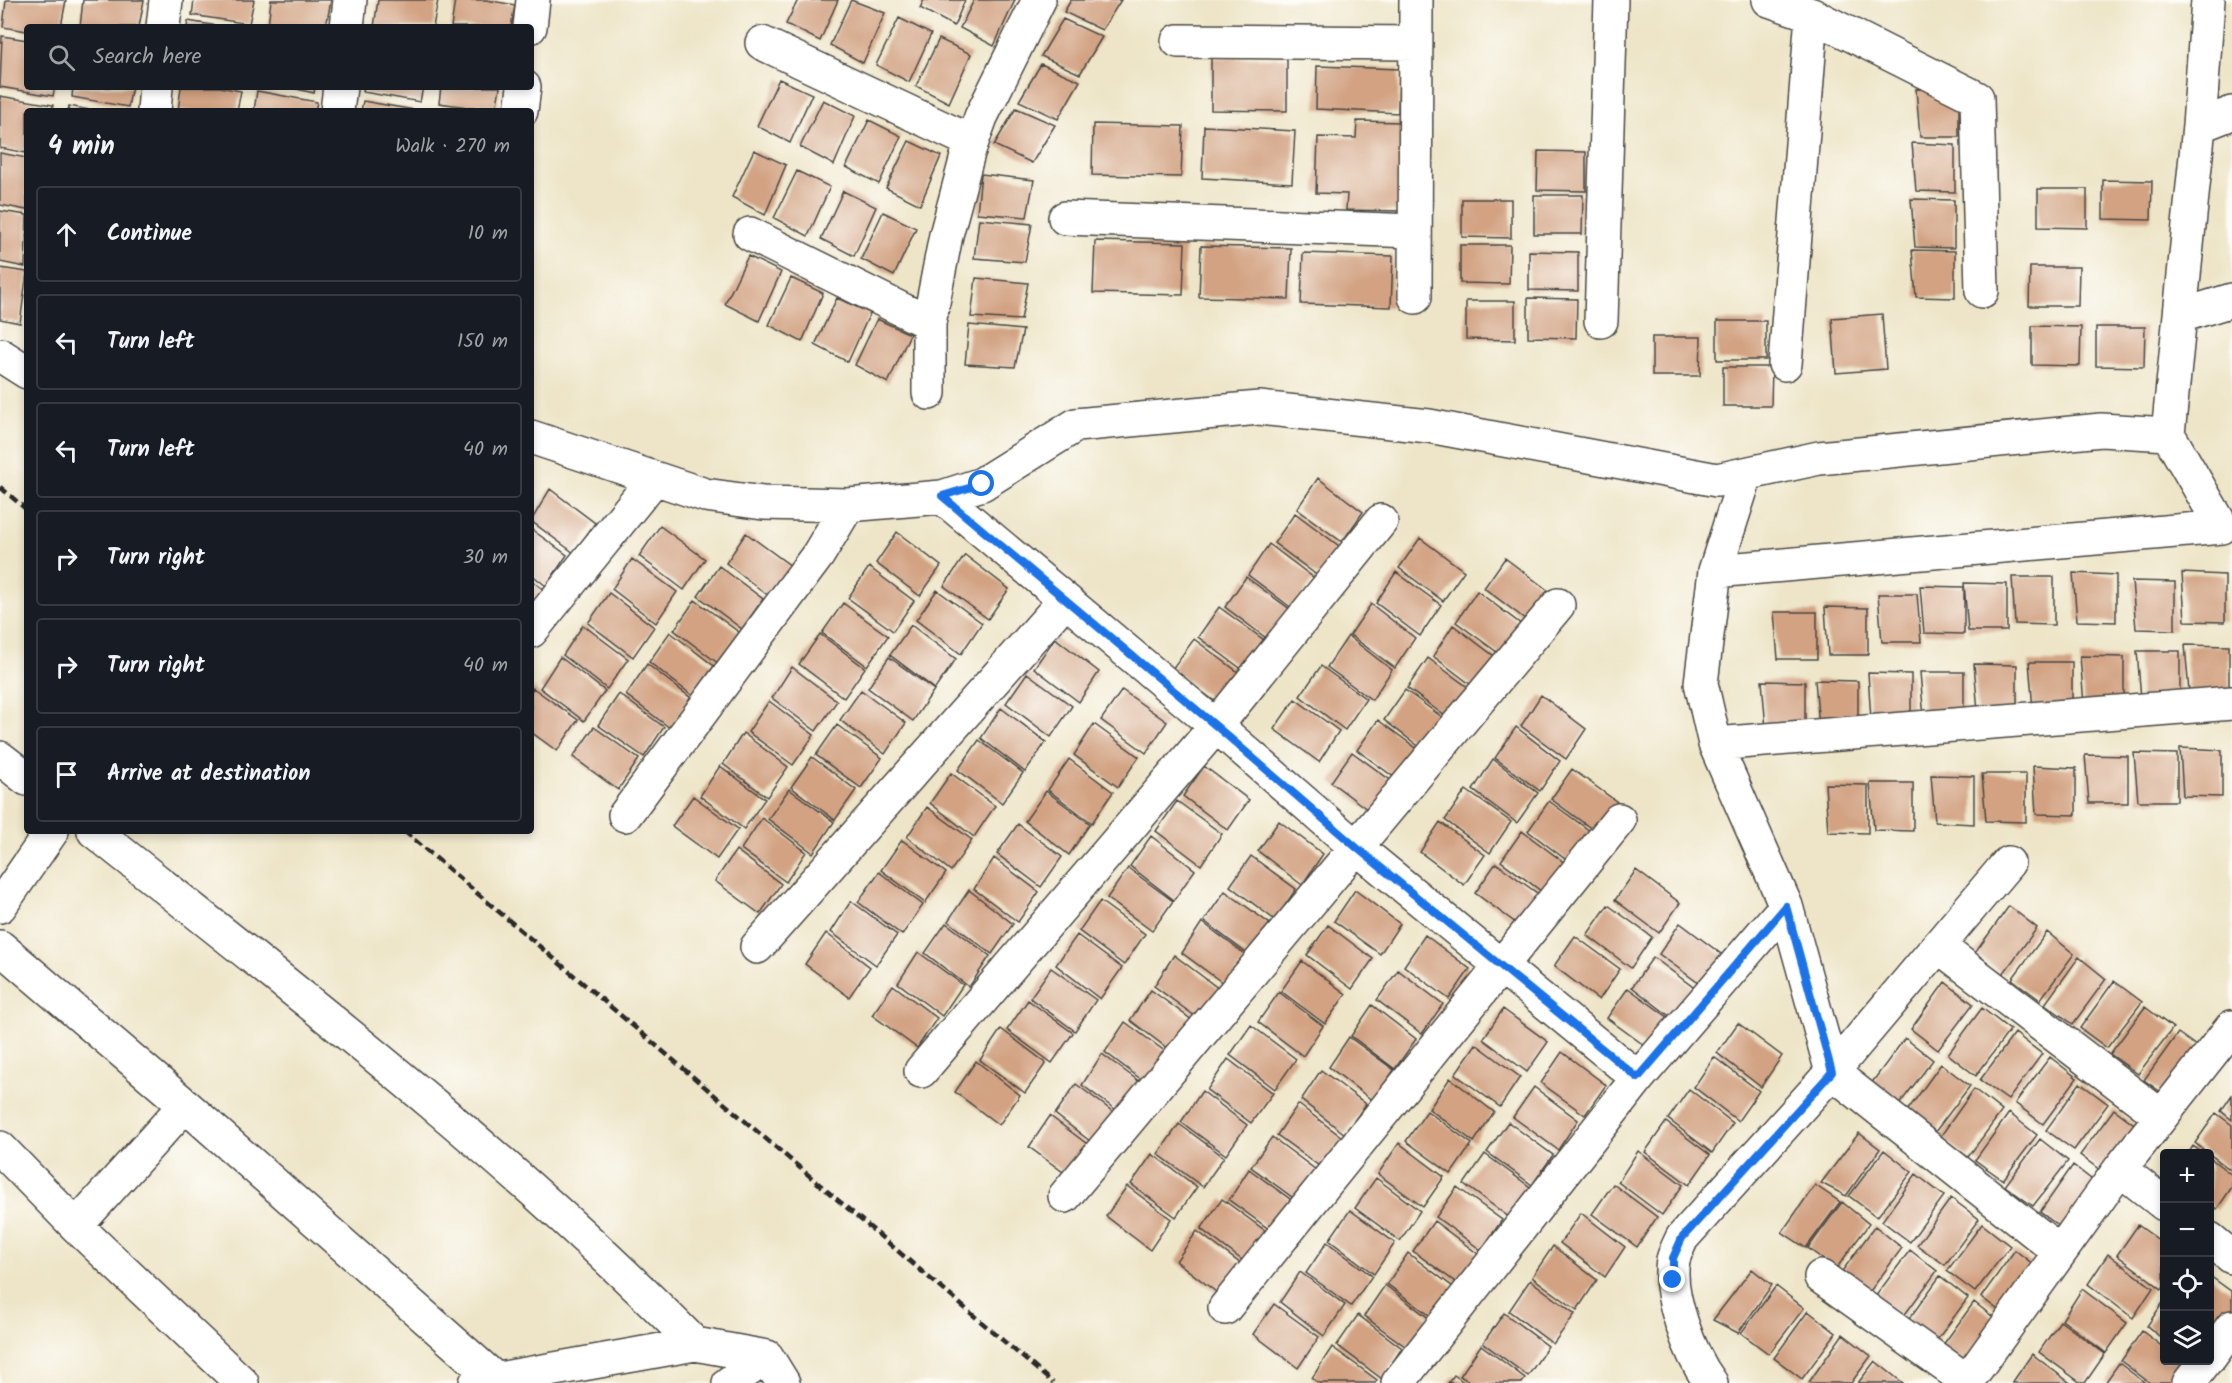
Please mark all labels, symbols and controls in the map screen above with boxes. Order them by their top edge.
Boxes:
search box [24,24,534,90]
text: Search here [93,40,201,75]
icon: search [45,41,78,74]
text: 4 min [48,126,115,168]
text: Walk · 270 m [395,131,510,163]
text: Continue [107,217,192,252]
icon: ahead [50,218,83,251]
text: 10 m [468,218,508,250]
text: Turn left [107,325,194,360]
icon: left [50,326,83,359]
text: 150 m [457,326,508,358]
text: Turn left [107,433,194,468]
icon: left [50,434,83,467]
text: 40 m [463,434,508,466]
route start [968,470,994,496]
text: Turn right [107,541,205,576]
icon: right [50,542,83,575]
text: 30 m [463,542,508,574]
text: Turn right [107,649,205,684]
icon: right [50,650,83,683]
text: 40 m [463,650,508,682]
text: Arrive at destination [107,757,310,792]
icon: arrive [50,758,83,791]
map controls [2160,1149,2214,1365]
button: + [2160,1149,2214,1203]
button: − [2160,1203,2214,1257]
button: locate [2160,1257,2214,1311]
route end [1659,1266,1685,1292]
button: layers [2160,1311,2214,1365]

